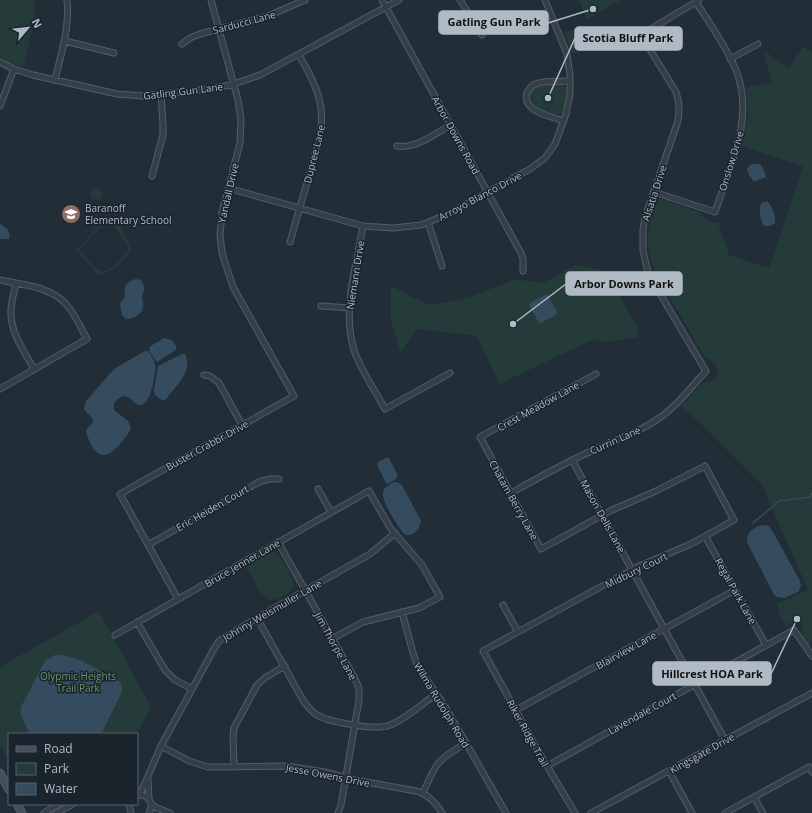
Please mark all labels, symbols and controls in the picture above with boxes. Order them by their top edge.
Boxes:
street label: Sarducci Lane [211,7,277,37]
north arrow [8,8,48,48]
callout: Gatling Gun Park [439,11,548,34]
text: Gatling Gun Park [447,14,541,29]
text: N [29,16,46,31]
callout: Scotia Bluff Park [575,27,682,50]
text: Scotia Bluff Park [583,30,674,45]
street label: Gatling Gun Lane [142,79,224,103]
street label: Arbor Downs Road [429,93,483,177]
street label: Dupree Lane [300,123,328,185]
street label: Onslow Drive [715,129,747,193]
street label: Yandall Drive [214,161,242,224]
street label: Alsatia Drive [638,163,670,223]
street label: Arroyo Blanco Drive [436,168,525,224]
place label: Baranoff Elementary School [85,201,171,227]
school or university icon: Baranoff Elementary School [60,203,82,225]
street label: Niemann Drive [343,239,367,311]
callout: Arbor Downs Park [566,272,682,295]
text: Arbor Downs Park [574,276,674,291]
street label: Crest Meadow Lane [494,377,582,434]
street label: Buster Crabbr Drive [163,416,251,474]
street label: Currin Lane [587,422,643,457]
street label: Chatam Berry Lane [486,458,542,543]
street label: Mason Dells Lane [577,477,629,556]
street label: Eric Heiden Court [173,481,251,534]
street label: Bruce Jenner Lane [202,535,283,590]
street label: Midbury Court [603,549,670,591]
street label: Regal Park Lane [712,555,760,627]
street label: Johnny Weismuller Lane [219,576,324,645]
street label: Jim Thorpe Lane [311,609,361,683]
street label: Blairview Lane [593,627,659,672]
street label: Wilma Rudolph Road [411,660,473,750]
callout: Hillcrest HOA Park [653,662,771,685]
text: Hillcrest HOA Park [661,666,763,681]
park label: Olypmic Heights Trail Park [40,669,116,695]
street label: Lavendale Court [605,688,679,738]
street label: Riker Ridge Trail [504,697,552,769]
street label: Kingsgate Drive [667,729,737,777]
legend [8,733,138,805]
text: Road [44,740,73,757]
text: Park [44,760,70,777]
street label: Jesse Owens Drive [284,760,372,790]
text: Water [44,780,78,797]

